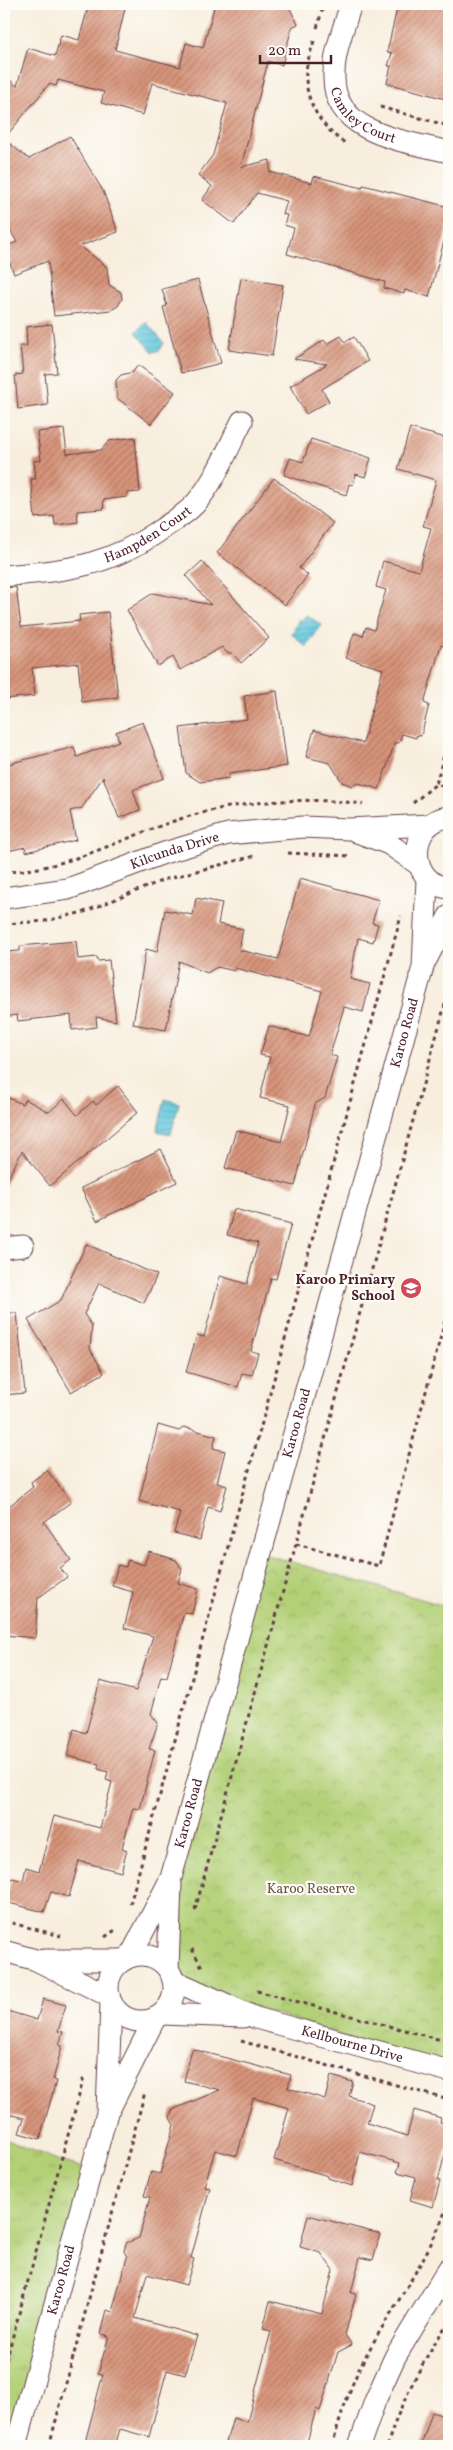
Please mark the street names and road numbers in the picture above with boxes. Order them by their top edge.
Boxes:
street label: Camley Court [325,85,398,148]
street label: Hampden Court [101,502,196,568]
street label: Kilcunda Drive [128,828,222,874]
street label: Karoo Road [386,996,424,1070]
street label: Karoo Road [278,1386,316,1460]
street label: Karoo Road [170,1776,208,1851]
street label: Kellbourne Drive [299,2021,406,2068]
street label: Karoo Road [43,2243,80,2317]

